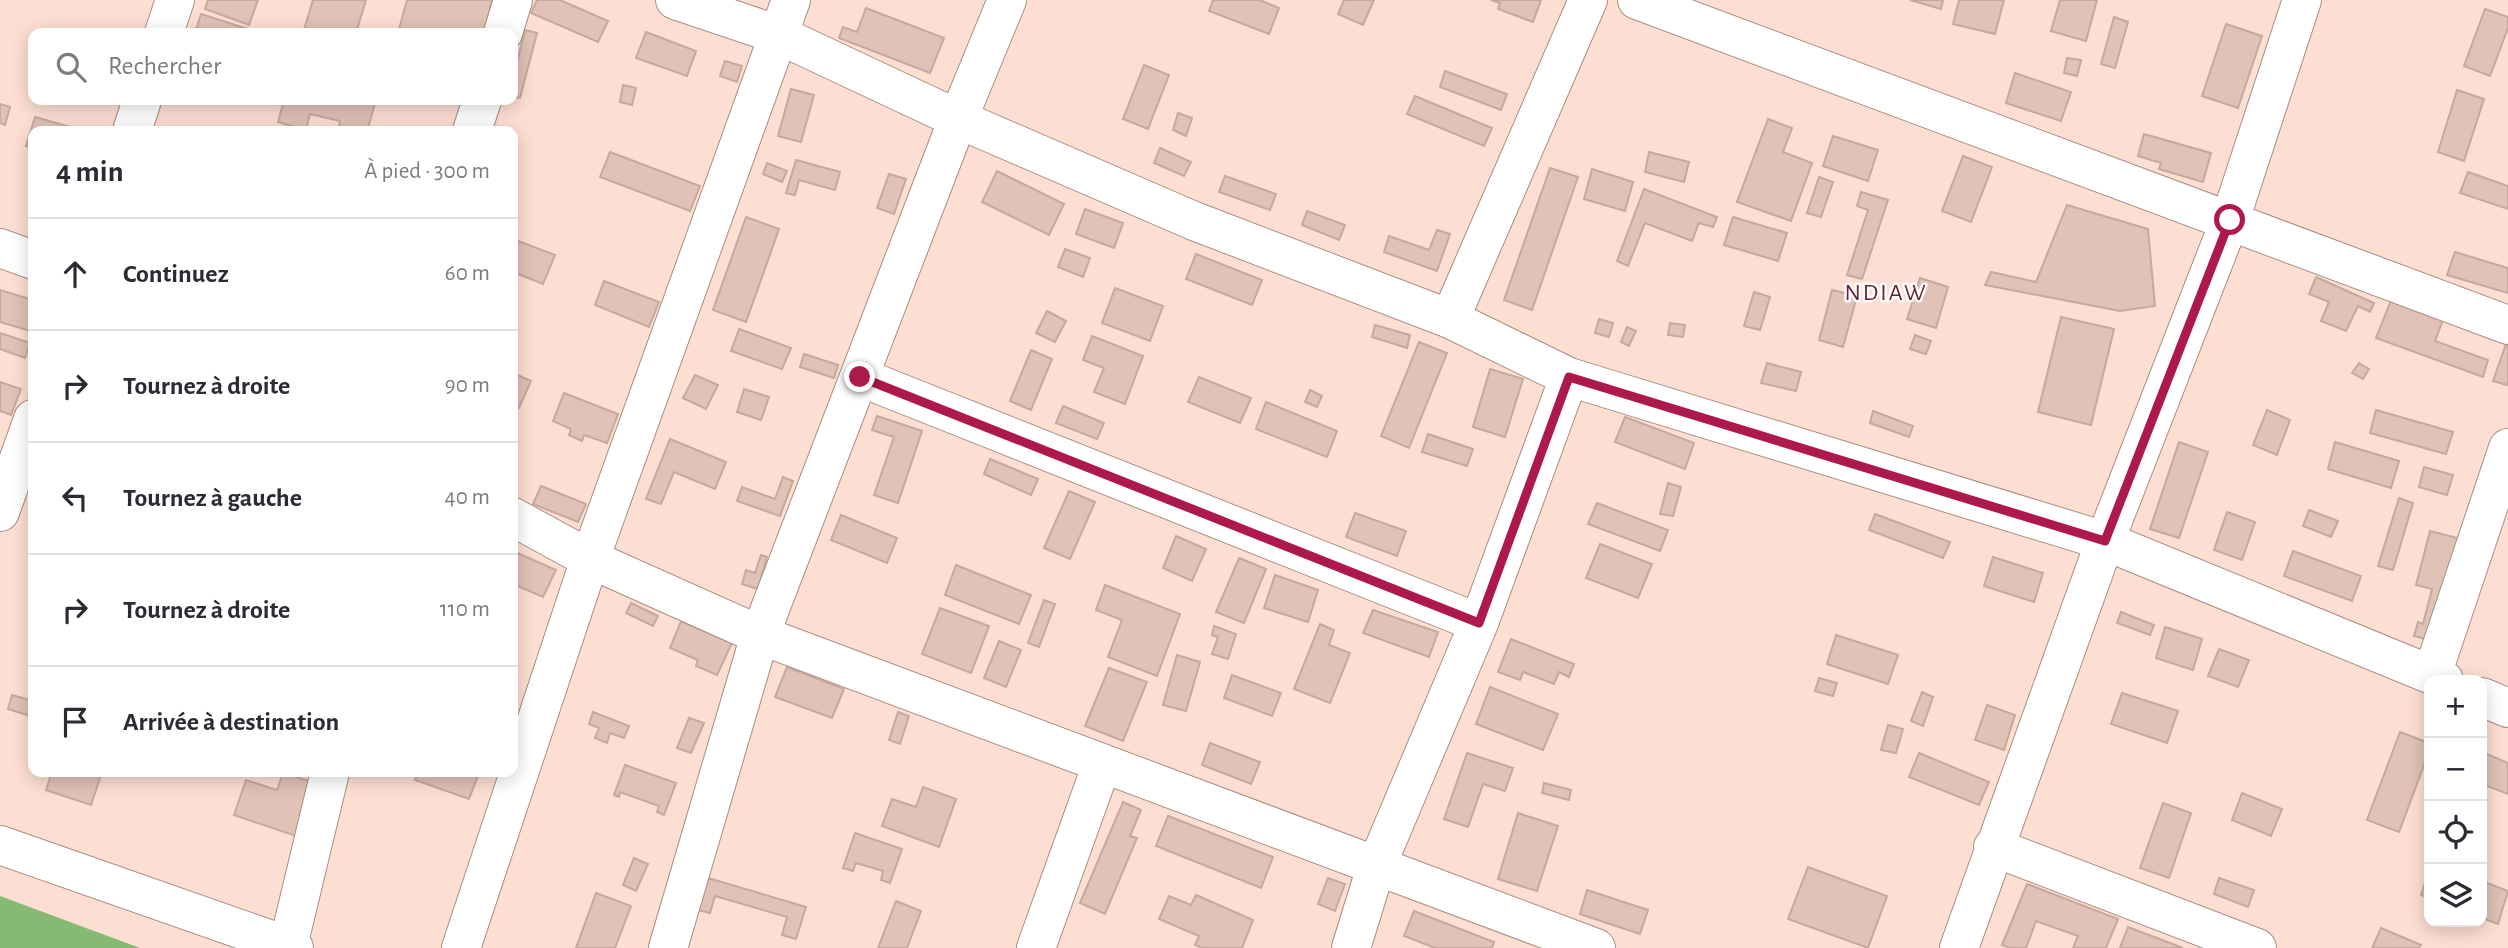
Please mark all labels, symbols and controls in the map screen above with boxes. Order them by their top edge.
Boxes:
search box [28,28,518,105]
icon: search [52,48,90,86]
text: Rechercher [108,53,221,79]
text: 4 min [56,157,124,187]
text: À pied · 300 m [364,160,490,183]
route start [2214,204,2245,235]
icon: ahead [56,255,94,293]
text: Continuez [123,261,229,287]
text: 60 m [445,262,490,285]
district label: NDIAW [1844,281,1928,305]
route end [844,361,875,392]
icon: right [56,367,94,405]
text: Tournez à droite [123,373,290,399]
text: 90 m [445,374,490,397]
icon: left [56,479,94,517]
text: Tournez à gauche [123,485,302,511]
text: 40 m [445,486,490,509]
icon: right [56,591,94,629]
text: Tournez à droite [123,597,290,623]
text: 110 m [440,598,490,621]
map controls [2424,675,2487,927]
button: + [2424,675,2487,738]
icon: arrive [56,703,94,741]
text: Arrivée à destination [123,709,339,735]
button: − [2424,738,2487,801]
button: locate [2424,801,2487,864]
button: layers [2424,864,2487,927]

